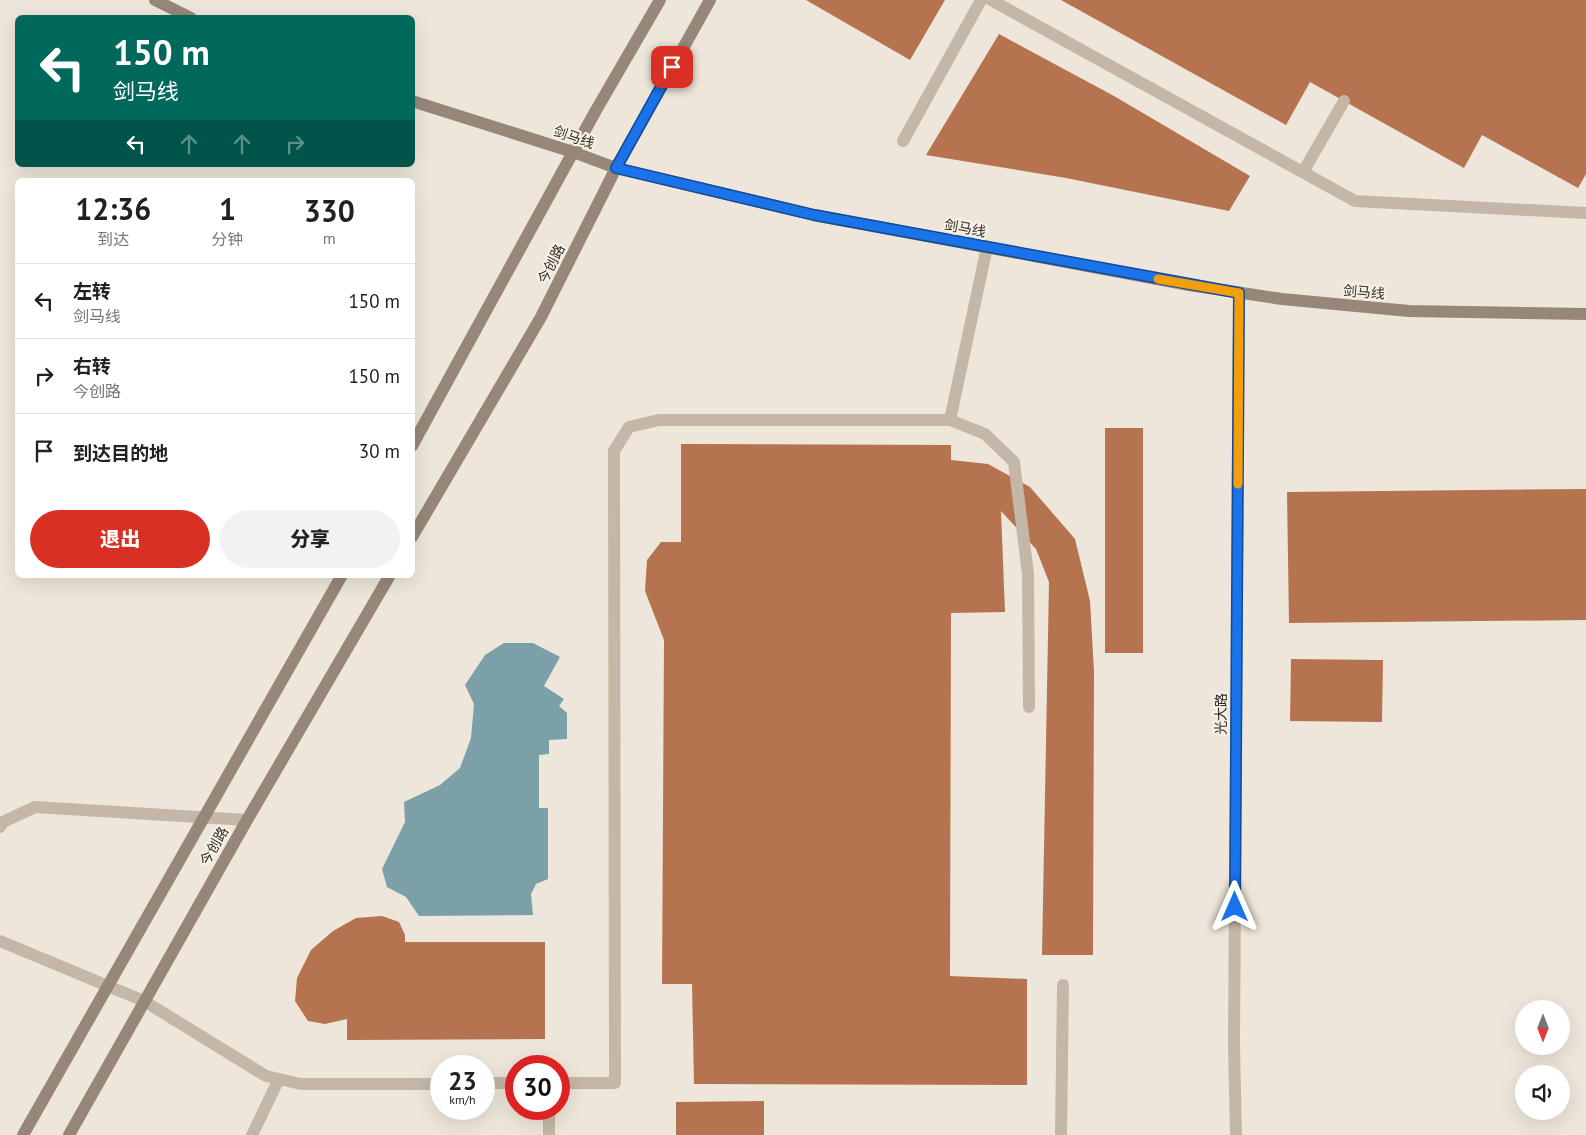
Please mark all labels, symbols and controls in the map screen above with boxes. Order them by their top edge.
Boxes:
text: 150 m [113,29,210,75]
icon: left [30,35,95,100]
pin [651,46,693,88]
icon: arrive [658,53,686,81]
text: 剑马线 [113,77,179,105]
street label: 剑马线 [551,122,597,152]
icon: left [122,130,150,158]
icon: ahead [175,130,203,158]
icon: ahead [228,130,256,158]
icon: right [281,130,309,158]
text: 12:36 [75,189,151,228]
text: 1 [219,189,236,228]
text: 330 [304,191,355,230]
street label: 剑马线 [943,215,987,241]
text: m [323,228,336,248]
text: 到达 [97,229,129,249]
text: 分钟 [212,229,244,249]
street label: 今创路 [533,241,569,287]
text: 左转 [73,279,111,303]
street label: 剑马线 [1342,281,1386,303]
icon: left [30,287,58,315]
text: 150 m [348,289,400,313]
text: 剑马线 [73,306,121,326]
text: 右转 [73,354,111,378]
icon: right [30,362,58,390]
text: 150 m [348,364,400,388]
text: 今创路 [73,381,121,401]
icon: arrive [30,437,58,465]
text: 30 m [359,439,400,463]
text: 到达目的地 [73,441,168,465]
button: 退出 [30,510,210,568]
button: 分享 [220,510,400,568]
street label: 光大路 [1212,693,1230,735]
street label: 今创路 [196,823,232,869]
position arrow [1208,880,1260,932]
north arrow [1515,1000,1570,1055]
map controls [1515,1000,1570,1120]
speed limit sign: 30 [505,1055,570,1120]
text: 23 [448,1065,477,1097]
button: sound [1515,1065,1570,1120]
text: km/h [449,1092,476,1107]

